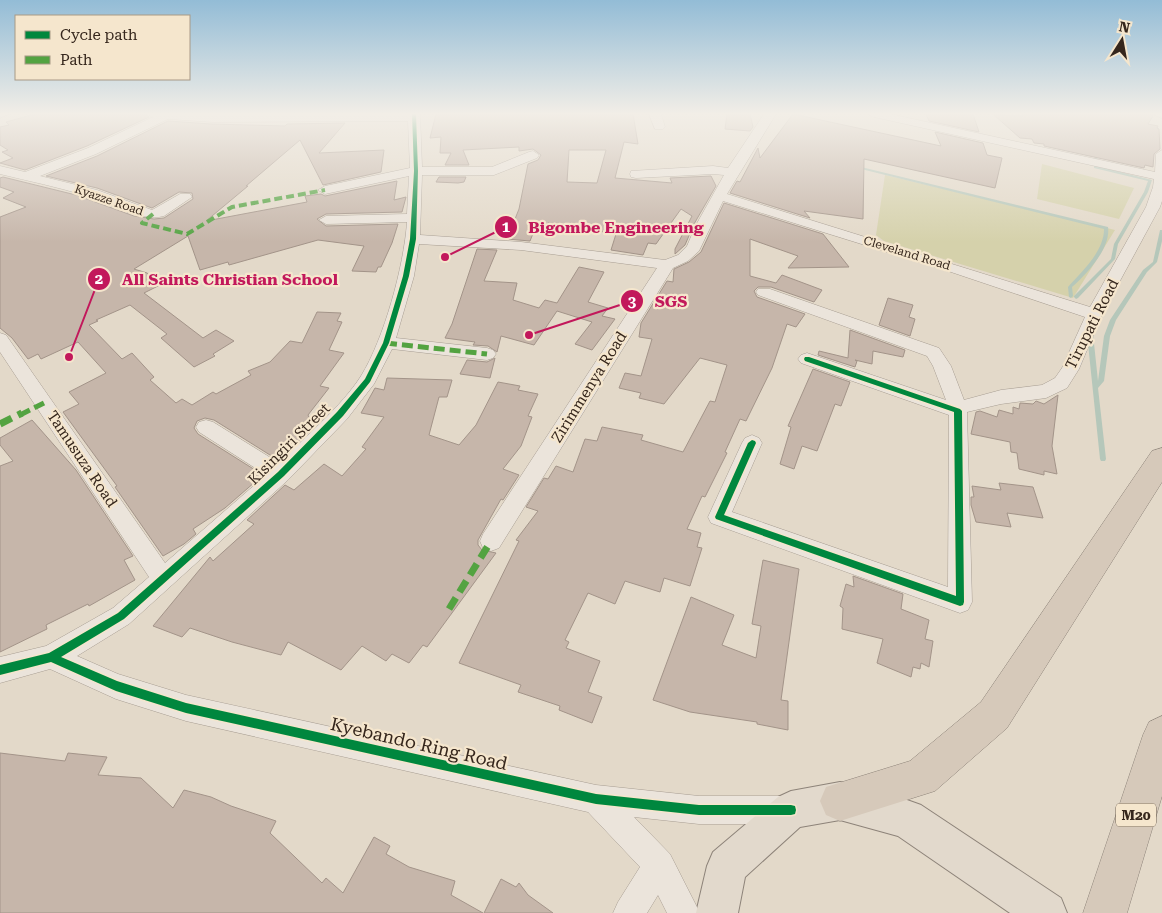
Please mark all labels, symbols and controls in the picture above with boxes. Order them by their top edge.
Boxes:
legend [15,15,190,80]
north arrow [1097,15,1147,65]
text: N [1118,18,1132,36]
text: Cycle path [60,26,138,44]
text: Path [60,51,93,69]
street label: Kyazze Road [73,182,146,218]
callout: Bigombe Engineering [493,211,713,242]
text: 1 [502,218,511,236]
text: Bigombe Engineering [528,218,704,237]
street label: Cleveland Road [862,233,952,273]
callout: All Saints Christian School [87,264,348,295]
text: 2 [95,270,103,288]
text: All Saints Christian School [122,270,339,289]
street label: Tirupati Road [1062,275,1123,372]
callout: SGS [620,286,697,317]
text: SGS [655,292,687,311]
text: 3 [628,293,637,311]
street label: Zirimmenya Road [548,328,631,446]
street label: Kisingiri Street [244,399,334,489]
street label: Tamusuza Road [43,407,121,511]
street label: Kyebando Ring Road [329,713,510,774]
road number: M20 [1116,804,1156,826]

